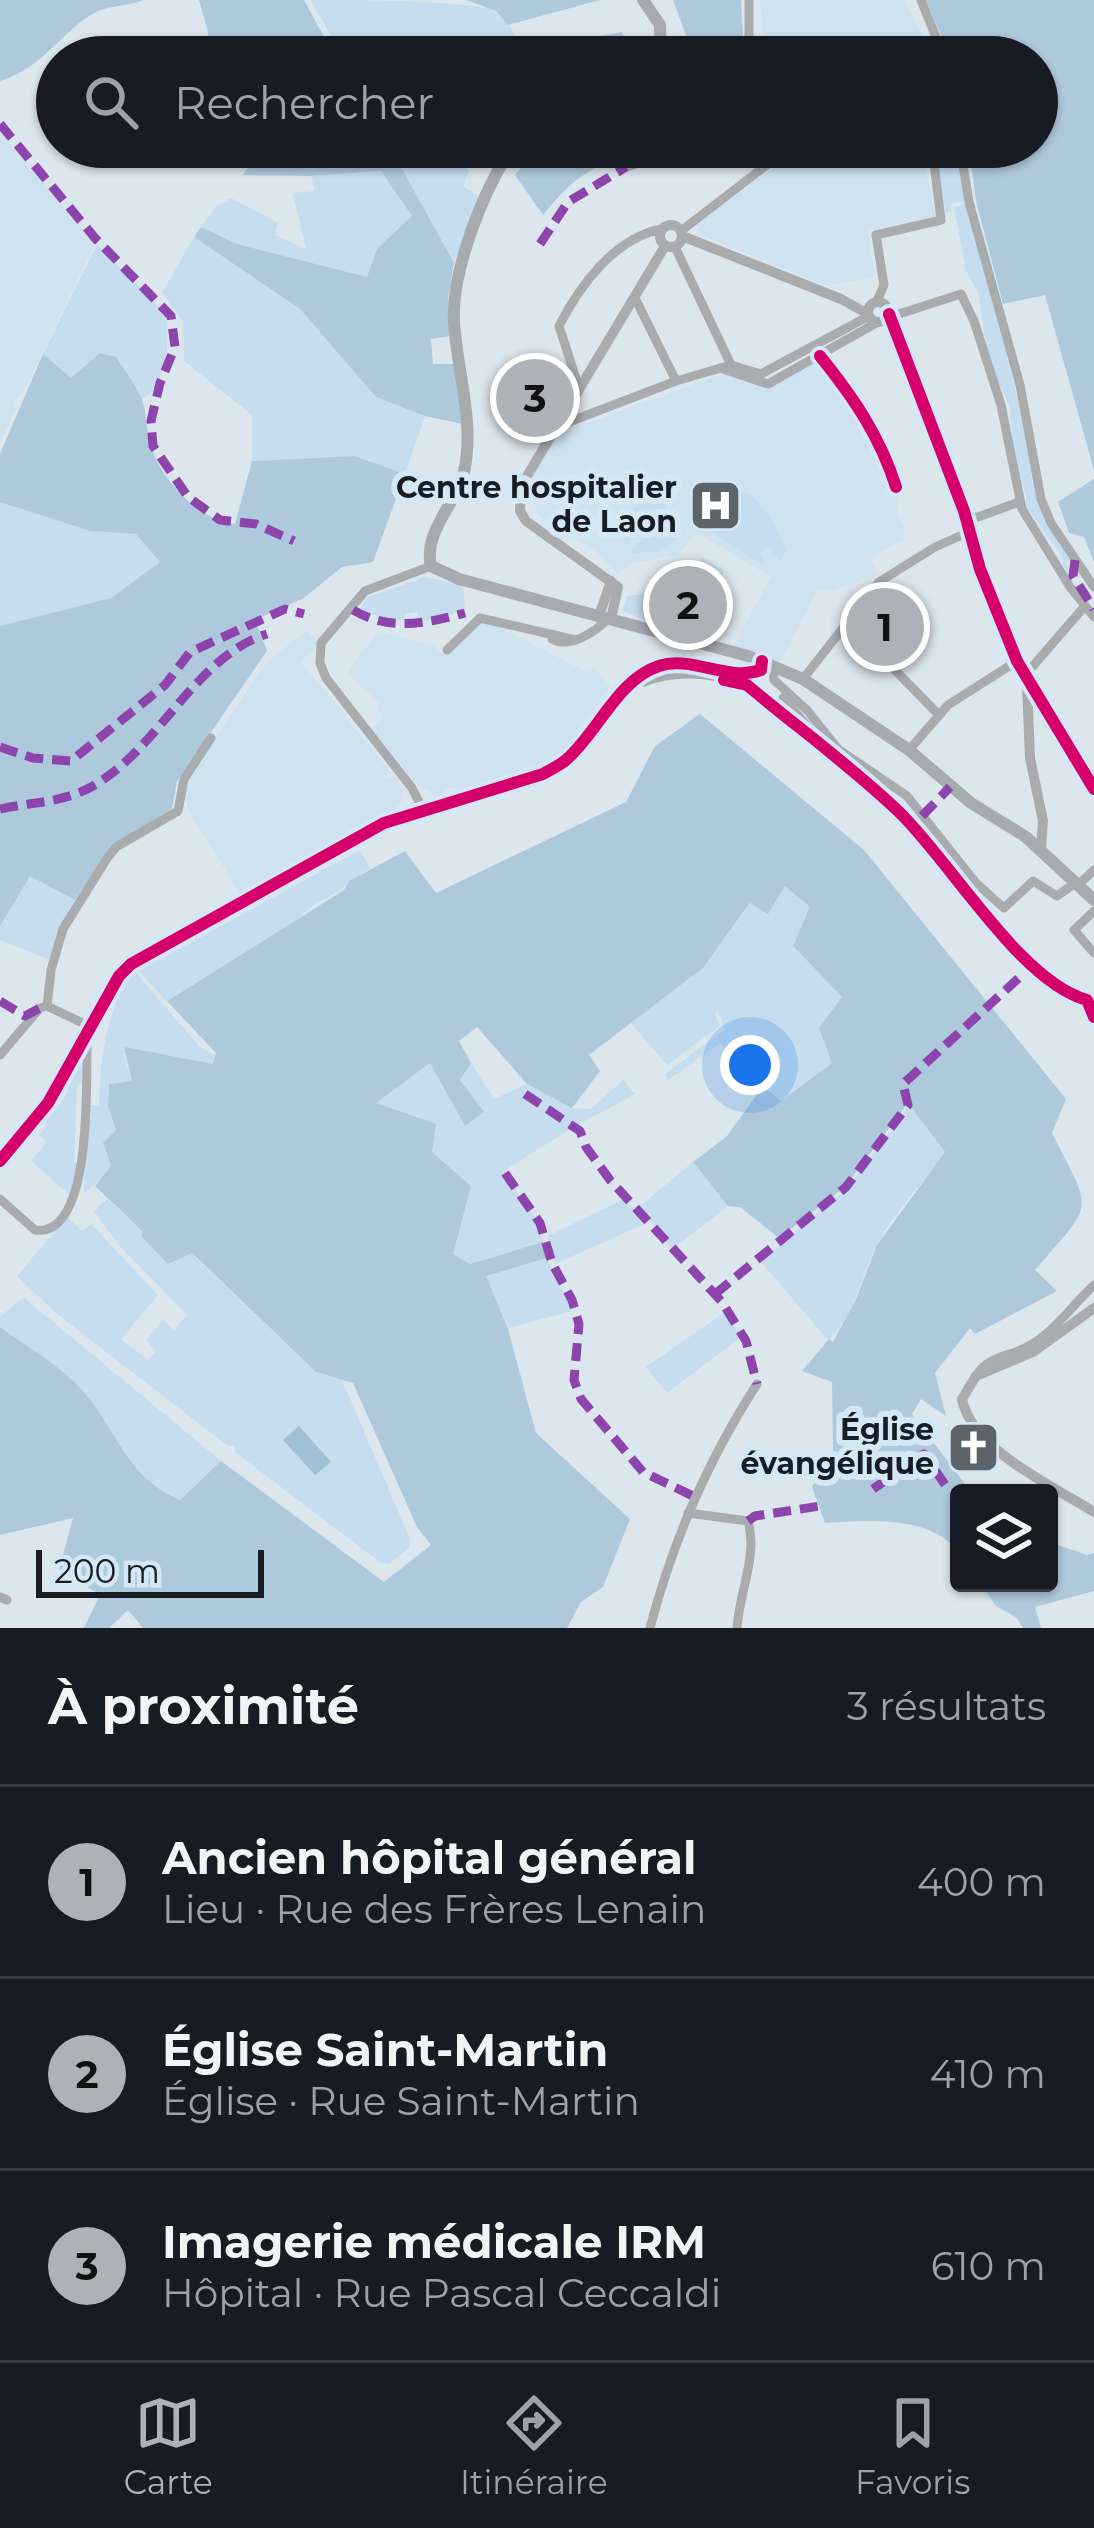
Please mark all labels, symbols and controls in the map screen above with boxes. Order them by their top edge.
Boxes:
search box [36,36,1058,168]
icon: search [78,69,144,135]
text: Rechercher [174,75,434,130]
pin: 3 [496,353,574,443]
place label: Centre hospitalier de Laon [396,469,677,540]
hospital icon: Centre hospitalier de Laon [688,477,744,533]
pin: 2 [649,560,727,650]
pin: 1 [846,582,924,672]
your location [720,1035,780,1095]
place label: Église évangélique [740,1411,934,1482]
church icon: Église évangélique [945,1419,1001,1475]
map controls [950,1484,1058,1592]
button: layers [950,1484,1058,1592]
scale bar [36,1544,264,1597]
text: 200 m [54,1551,160,1591]
text: À proximité [48,1675,359,1737]
text: 3 résultats [847,1682,1046,1730]
text: Ancien hôpital général [162,1830,697,1885]
text: 1 [79,1858,95,1906]
text: 400 m [917,1858,1046,1906]
text: Lieu · Rue des Frères Lenain [162,1885,706,1933]
text: Église Saint-Martin [162,2022,608,2077]
text: 2 [75,2050,99,2098]
text: 410 m [930,2050,1046,2098]
text: Église · Rue Saint-Martin [162,2077,640,2125]
text: Imagerie médicale IRM [162,2214,706,2269]
text: 3 [75,2242,99,2290]
text: 610 m [931,2242,1046,2290]
text: Hôpital · Rue Pascal Ceccaldi [162,2269,721,2317]
tab: Carte [124,2390,213,2502]
tab: Itinéraire [460,2390,608,2502]
tab: Favoris [855,2390,970,2502]

